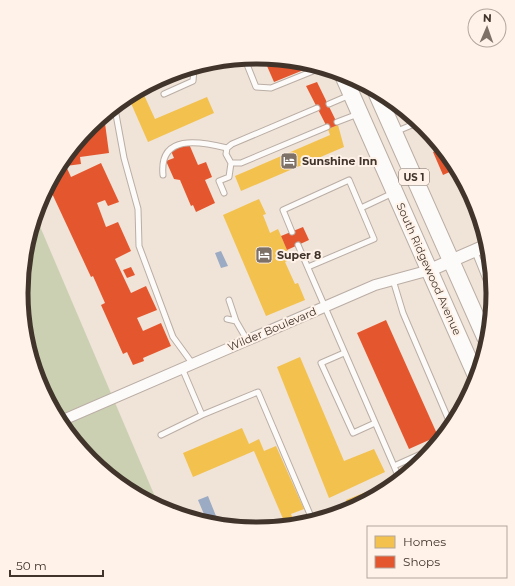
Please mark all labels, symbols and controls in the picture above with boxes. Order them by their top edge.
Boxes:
north arrow [467,8,507,48]
text: N [483,11,492,25]
hotel icon: Sunshine Inn [279,151,299,171]
place label: Sunshine Inn [302,154,377,168]
road number: US 1 [399,169,429,185]
street label: South Ridgewood Avenue [393,201,465,338]
hotel icon: Super 8 [254,245,274,265]
place label: Super 8 [277,248,321,262]
street label: Wilder Boulevard [225,304,319,354]
legend [367,526,507,578]
text: Homes [403,534,446,549]
scale bar [10,552,103,578]
text: Shops [403,554,440,569]
text: 50 m [16,558,47,573]

